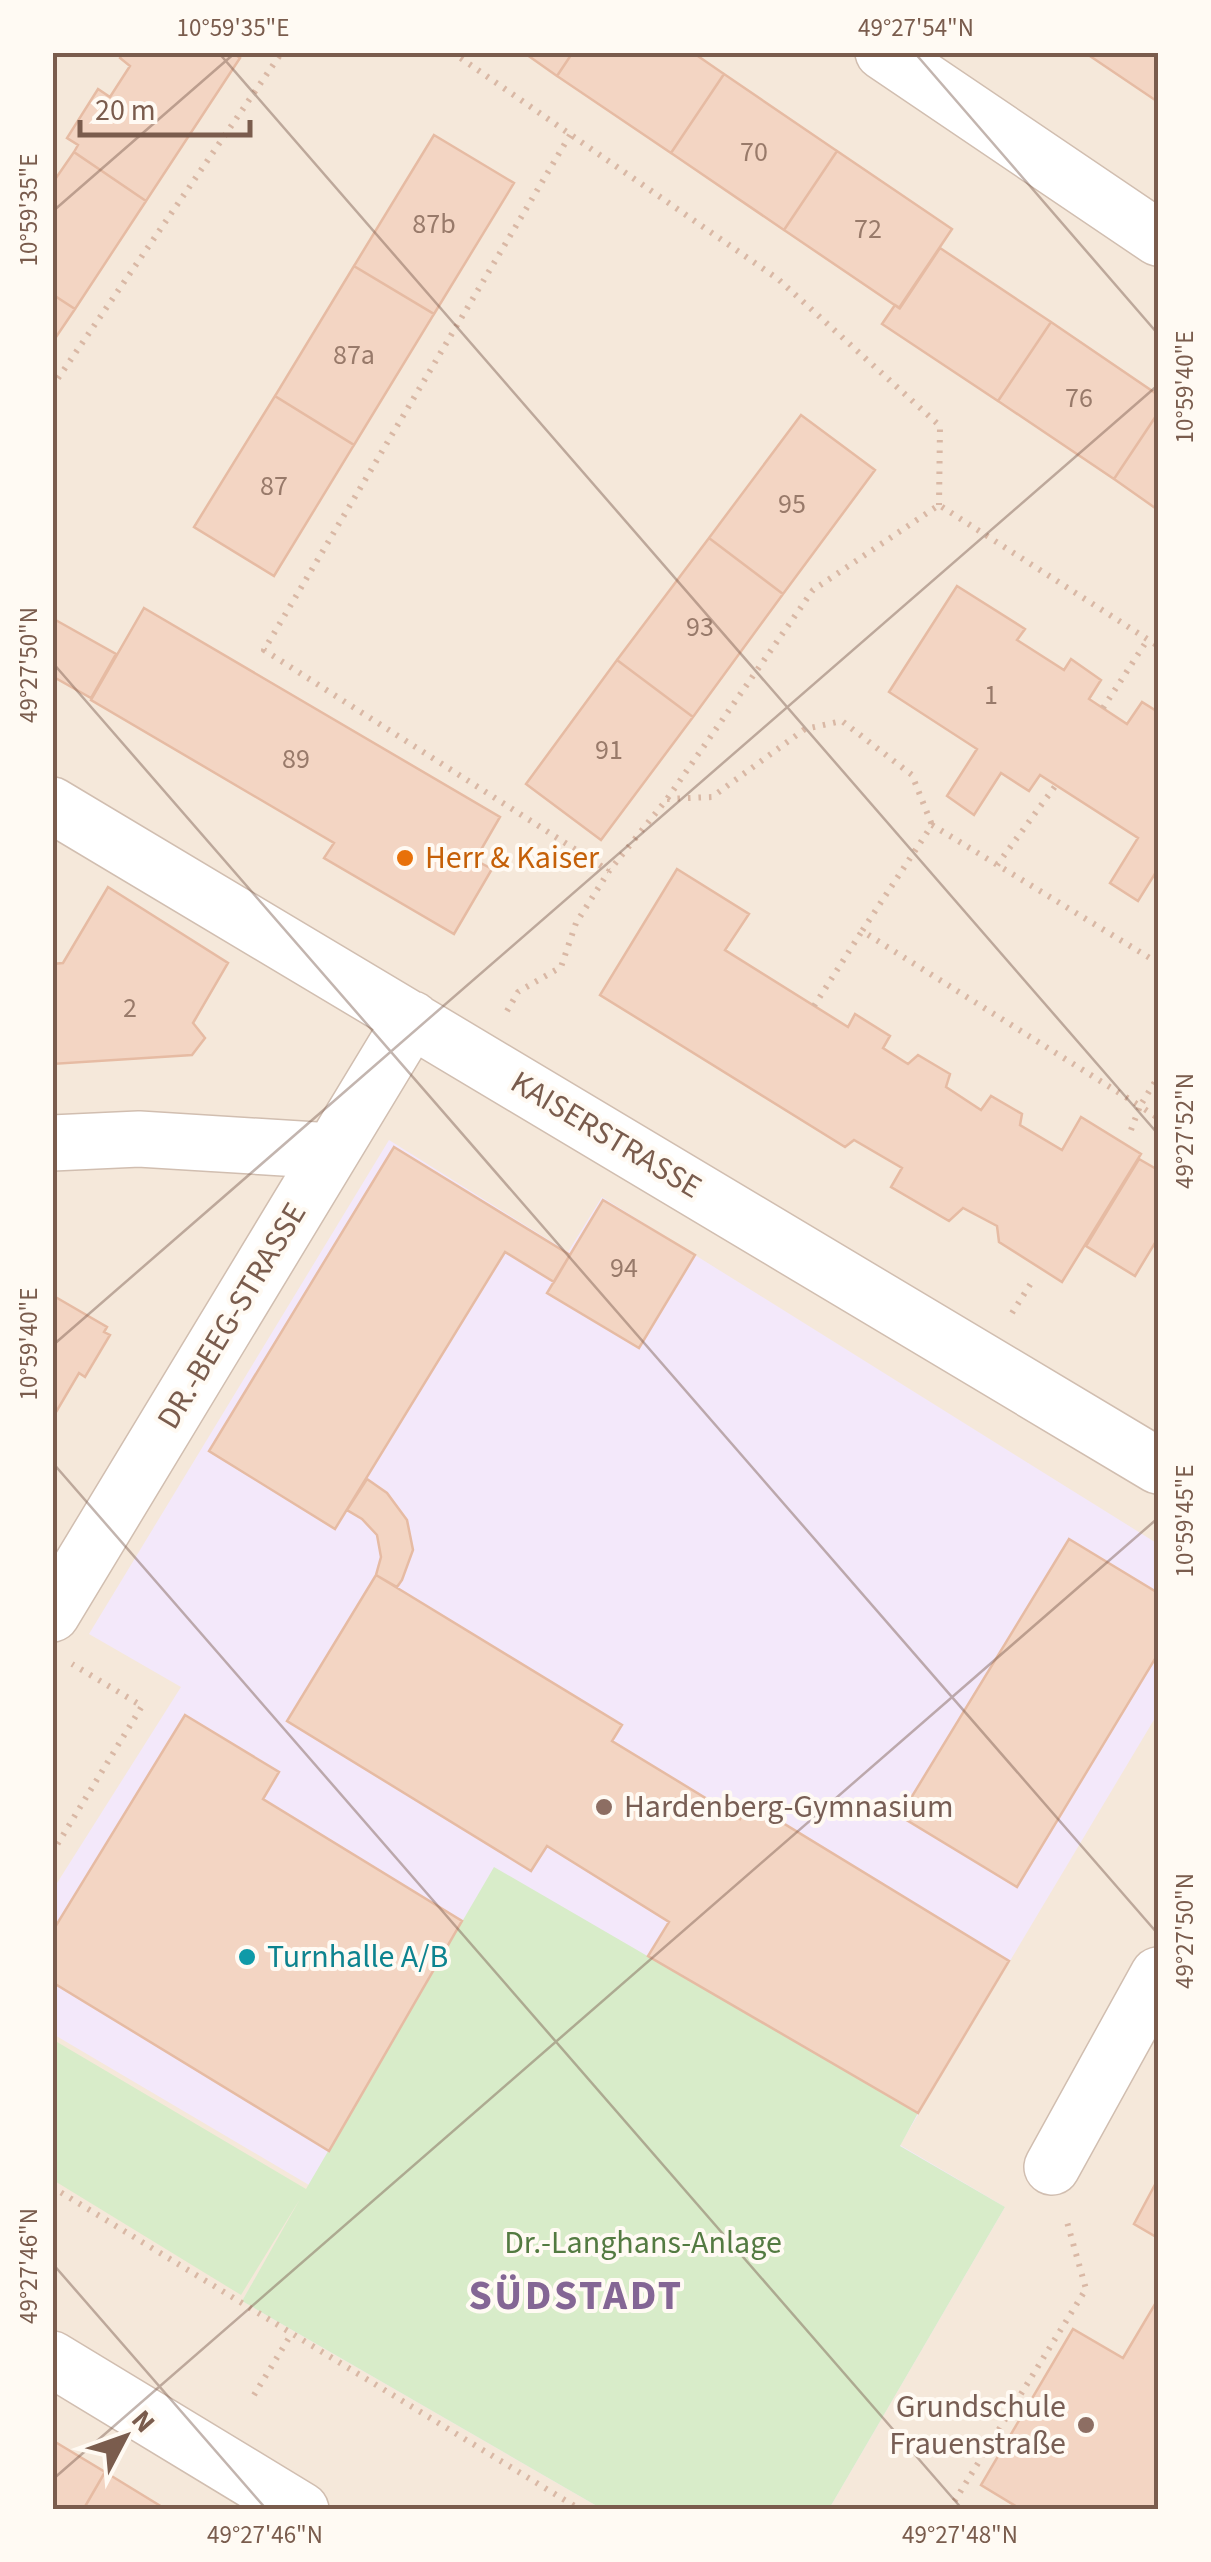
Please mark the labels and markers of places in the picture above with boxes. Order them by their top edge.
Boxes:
place label: Herr & Kaiser [425,835,600,881]
marker: Herr & Kaiser [394,847,416,869]
place label: Hardenberg-Gymnasium [624,1784,953,1830]
marker: Hardenberg-Gymnasium [593,1796,615,1818]
place label: Turnhalle A/B [267,1934,448,1980]
marker: Turnhalle A/B [236,1946,258,1968]
place label: Grundschule Frauenstraße [889,2384,1066,2467]
marker: Grundschule Frauenstraße [1075,2414,1097,2436]

